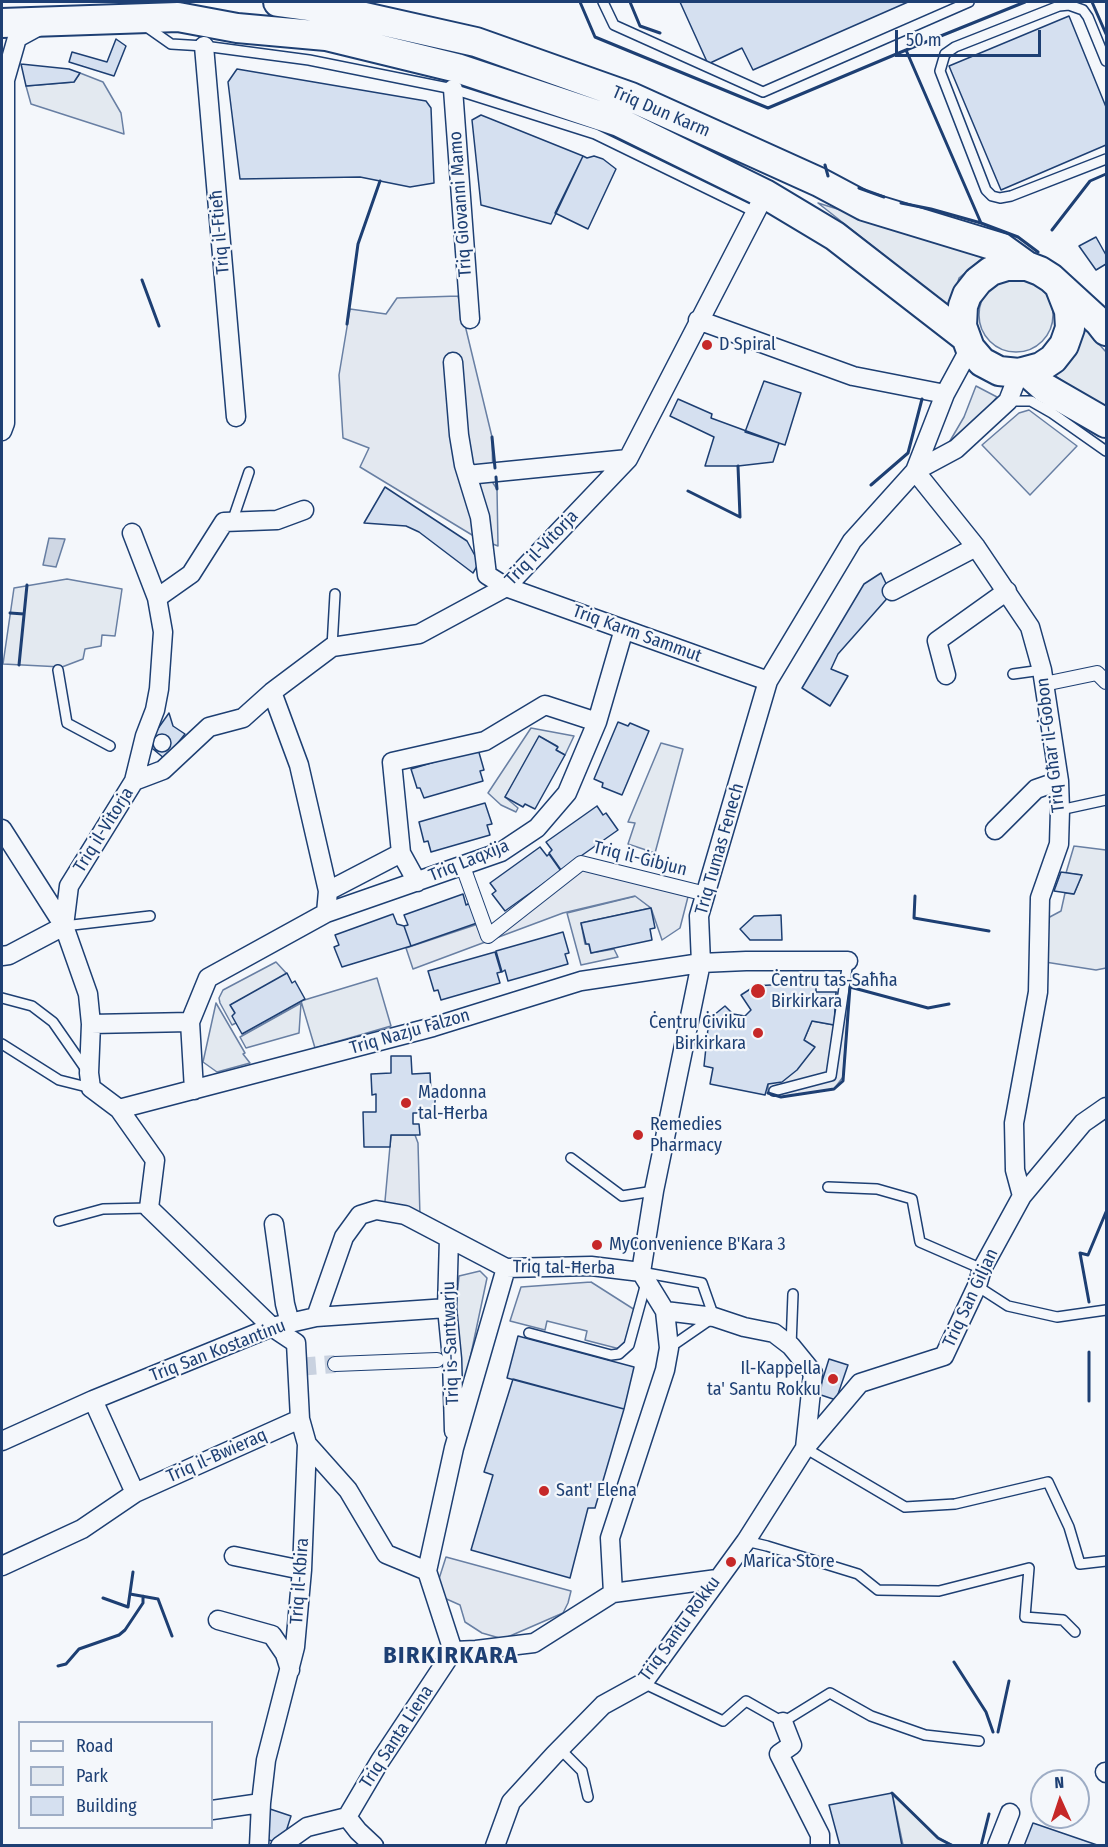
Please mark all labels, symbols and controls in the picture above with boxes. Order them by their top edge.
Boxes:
scale bar [898,18,1044,56]
text: 50 m [906,29,942,51]
street label: Triq Dun Karm [609,82,713,142]
street label: Triq Giovanni Mamo [445,130,477,278]
street label: Triq il-Ftieħ [206,189,234,275]
place label: D Spiral [719,334,776,356]
marker: D Spiral [700,338,714,352]
street label: Triq il-Vitorja [501,506,583,590]
street label: Triq Karm Sammut [570,601,704,667]
street label: Triq Għar il-Ġobon [1032,676,1070,814]
street label: Triq Tumas Fenech [691,781,749,917]
street label: Triq il-Vitorja [69,784,139,876]
street label: Triq Laqxija [426,835,512,887]
street label: Triq il-Ġibjun [591,837,689,881]
place label: Ċentru tas-Saħħa Birkirkara [771,970,898,1012]
marker: Ċentru tas-Saħħa Birkirkara [749,982,767,1000]
street label: Triq Nazju Falzon [348,1005,472,1059]
place label: Ċentru Ċiviku Birkirkara [649,1012,746,1054]
marker: Ċentru Ċiviku Birkirkara [751,1026,765,1040]
place label: Madonna tal-Ħerba [418,1082,488,1124]
marker: Madonna tal-Ħerba [399,1096,413,1110]
place label: Remedies Pharmacy [650,1114,722,1156]
marker: Remedies Pharmacy [631,1128,645,1142]
place label: MyConvenience B'Kara 3 [609,1234,786,1256]
marker: MyConvenience B'Kara 3 [590,1238,604,1252]
street label: Triq San Ġiljan [939,1245,1003,1351]
street label: Triq tal-Ħerba [513,1256,615,1280]
street label: Triq is-Santwarju [438,1281,464,1405]
street label: Triq San Kostantinu [147,1315,289,1387]
place label: Il-Kappella ta' Santu Rokku [707,1358,821,1400]
marker: Il-Kappella ta' Santu Rokku [826,1372,840,1386]
street label: Triq il-Bwieraq [164,1424,270,1488]
place label: Sant' Elena [556,1480,637,1502]
marker: Sant' Elena [537,1484,551,1498]
street label: Triq il-Kbira [286,1537,314,1625]
place label: Marica Store [743,1551,835,1573]
marker: Marica Store [724,1555,738,1569]
street label: Triq Santu Rokku [635,1572,725,1686]
district label: BIRKIRKARA [383,1642,519,1670]
street label: Triq Santa Liena [356,1682,438,1792]
legend [18,1721,213,1829]
text: Road [76,1735,113,1757]
text: Park [76,1765,108,1787]
north arrow [1030,1769,1090,1829]
text: N [1054,1773,1064,1792]
text: Building [76,1795,137,1817]

